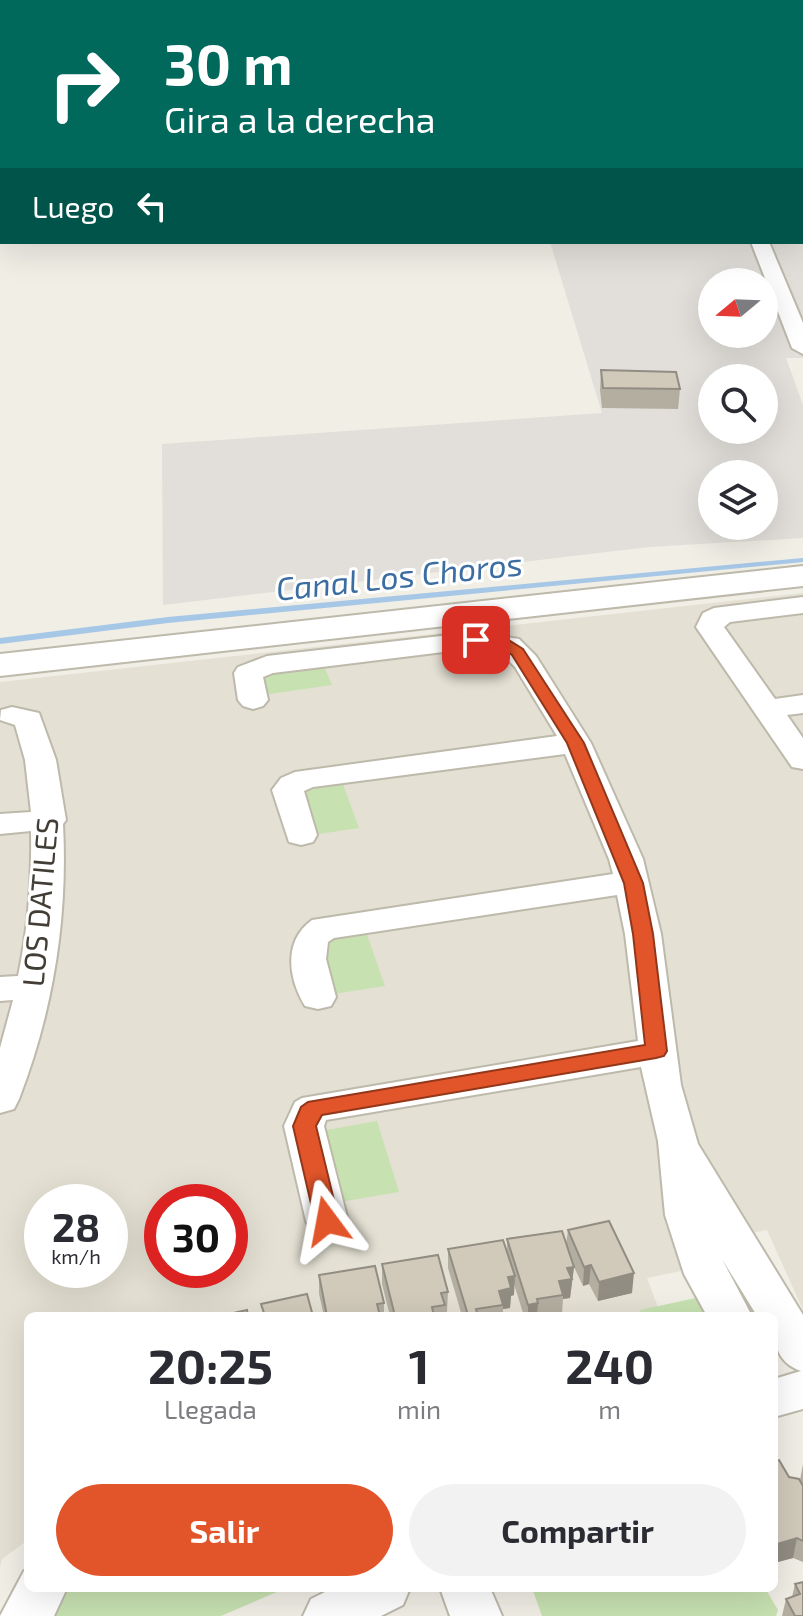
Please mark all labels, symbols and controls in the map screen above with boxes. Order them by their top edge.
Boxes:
text: 30 m [164,29,293,96]
icon: right [32,32,136,136]
text: Gira a la derecha [164,97,436,140]
icon: left [130,184,174,228]
text: Luego [32,188,114,224]
north arrow [698,268,778,348]
map controls [698,268,778,540]
button: search [698,364,778,444]
button: layers [698,460,778,540]
water label: Canal Los Choros [274,543,524,607]
pin [442,606,510,674]
icon: arrive [454,618,498,662]
street label: LOS DATILES [14,816,64,988]
position arrow [285,1179,369,1263]
speed limit sign: 30 [144,1184,248,1288]
text: 28 [52,1202,100,1250]
text: km/h [51,1244,101,1268]
text: 20:25 [148,1336,273,1394]
text: 1 [409,1336,429,1394]
text: 240 [565,1336,654,1394]
text: Llegada [164,1393,257,1424]
text: min [397,1393,441,1424]
text: m [598,1393,621,1424]
button: Salir [56,1484,393,1576]
button: Compartir [409,1484,746,1576]

